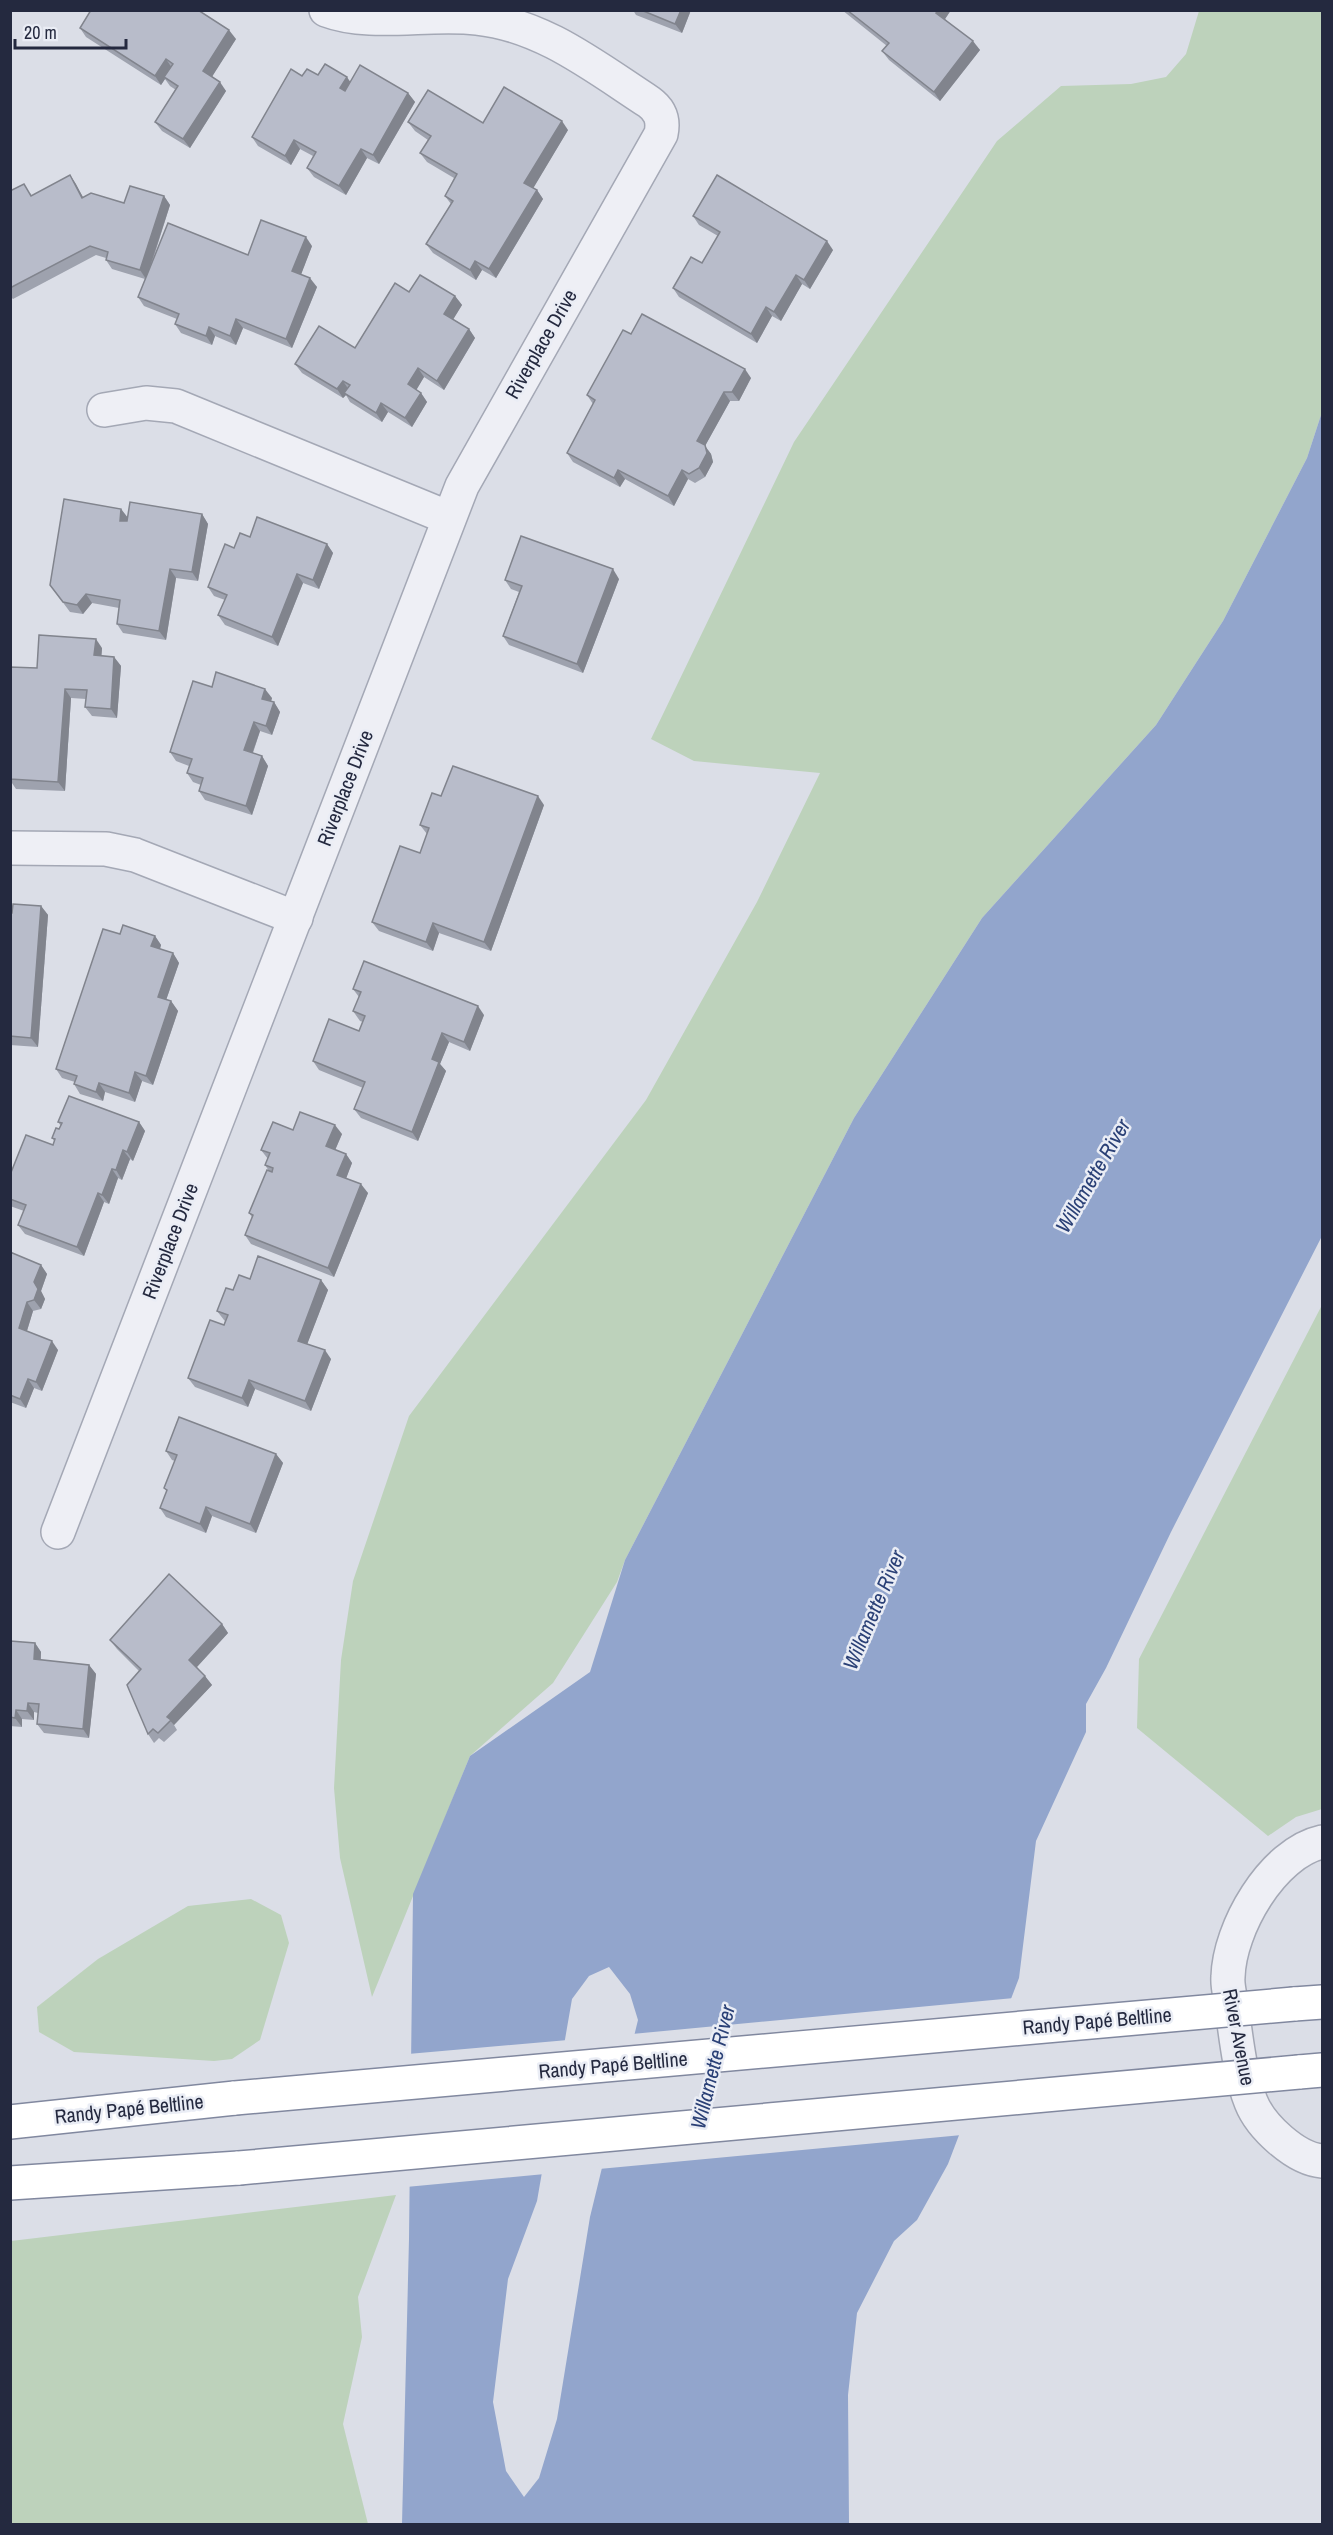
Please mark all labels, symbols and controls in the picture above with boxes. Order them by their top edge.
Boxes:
scale bar [15,12,126,50]
text: 20 m [24,20,57,45]
street label: Riverplace Drive [498,284,583,403]
street label: Riverplace Drive [310,726,379,850]
water label: Willamette River [1048,1112,1137,1238]
street label: Riverplace Drive [135,1179,204,1303]
water label: Willamette River [835,1545,912,1674]
street label: River Avenue [1217,1986,1262,2088]
water label: Willamette River [683,2001,742,2132]
street label: Randy Papé Beltline [1021,2001,1173,2040]
street label: Randy Papé Beltline [537,2045,689,2084]
street label: Randy Papé Beltline [53,2087,205,2130]

